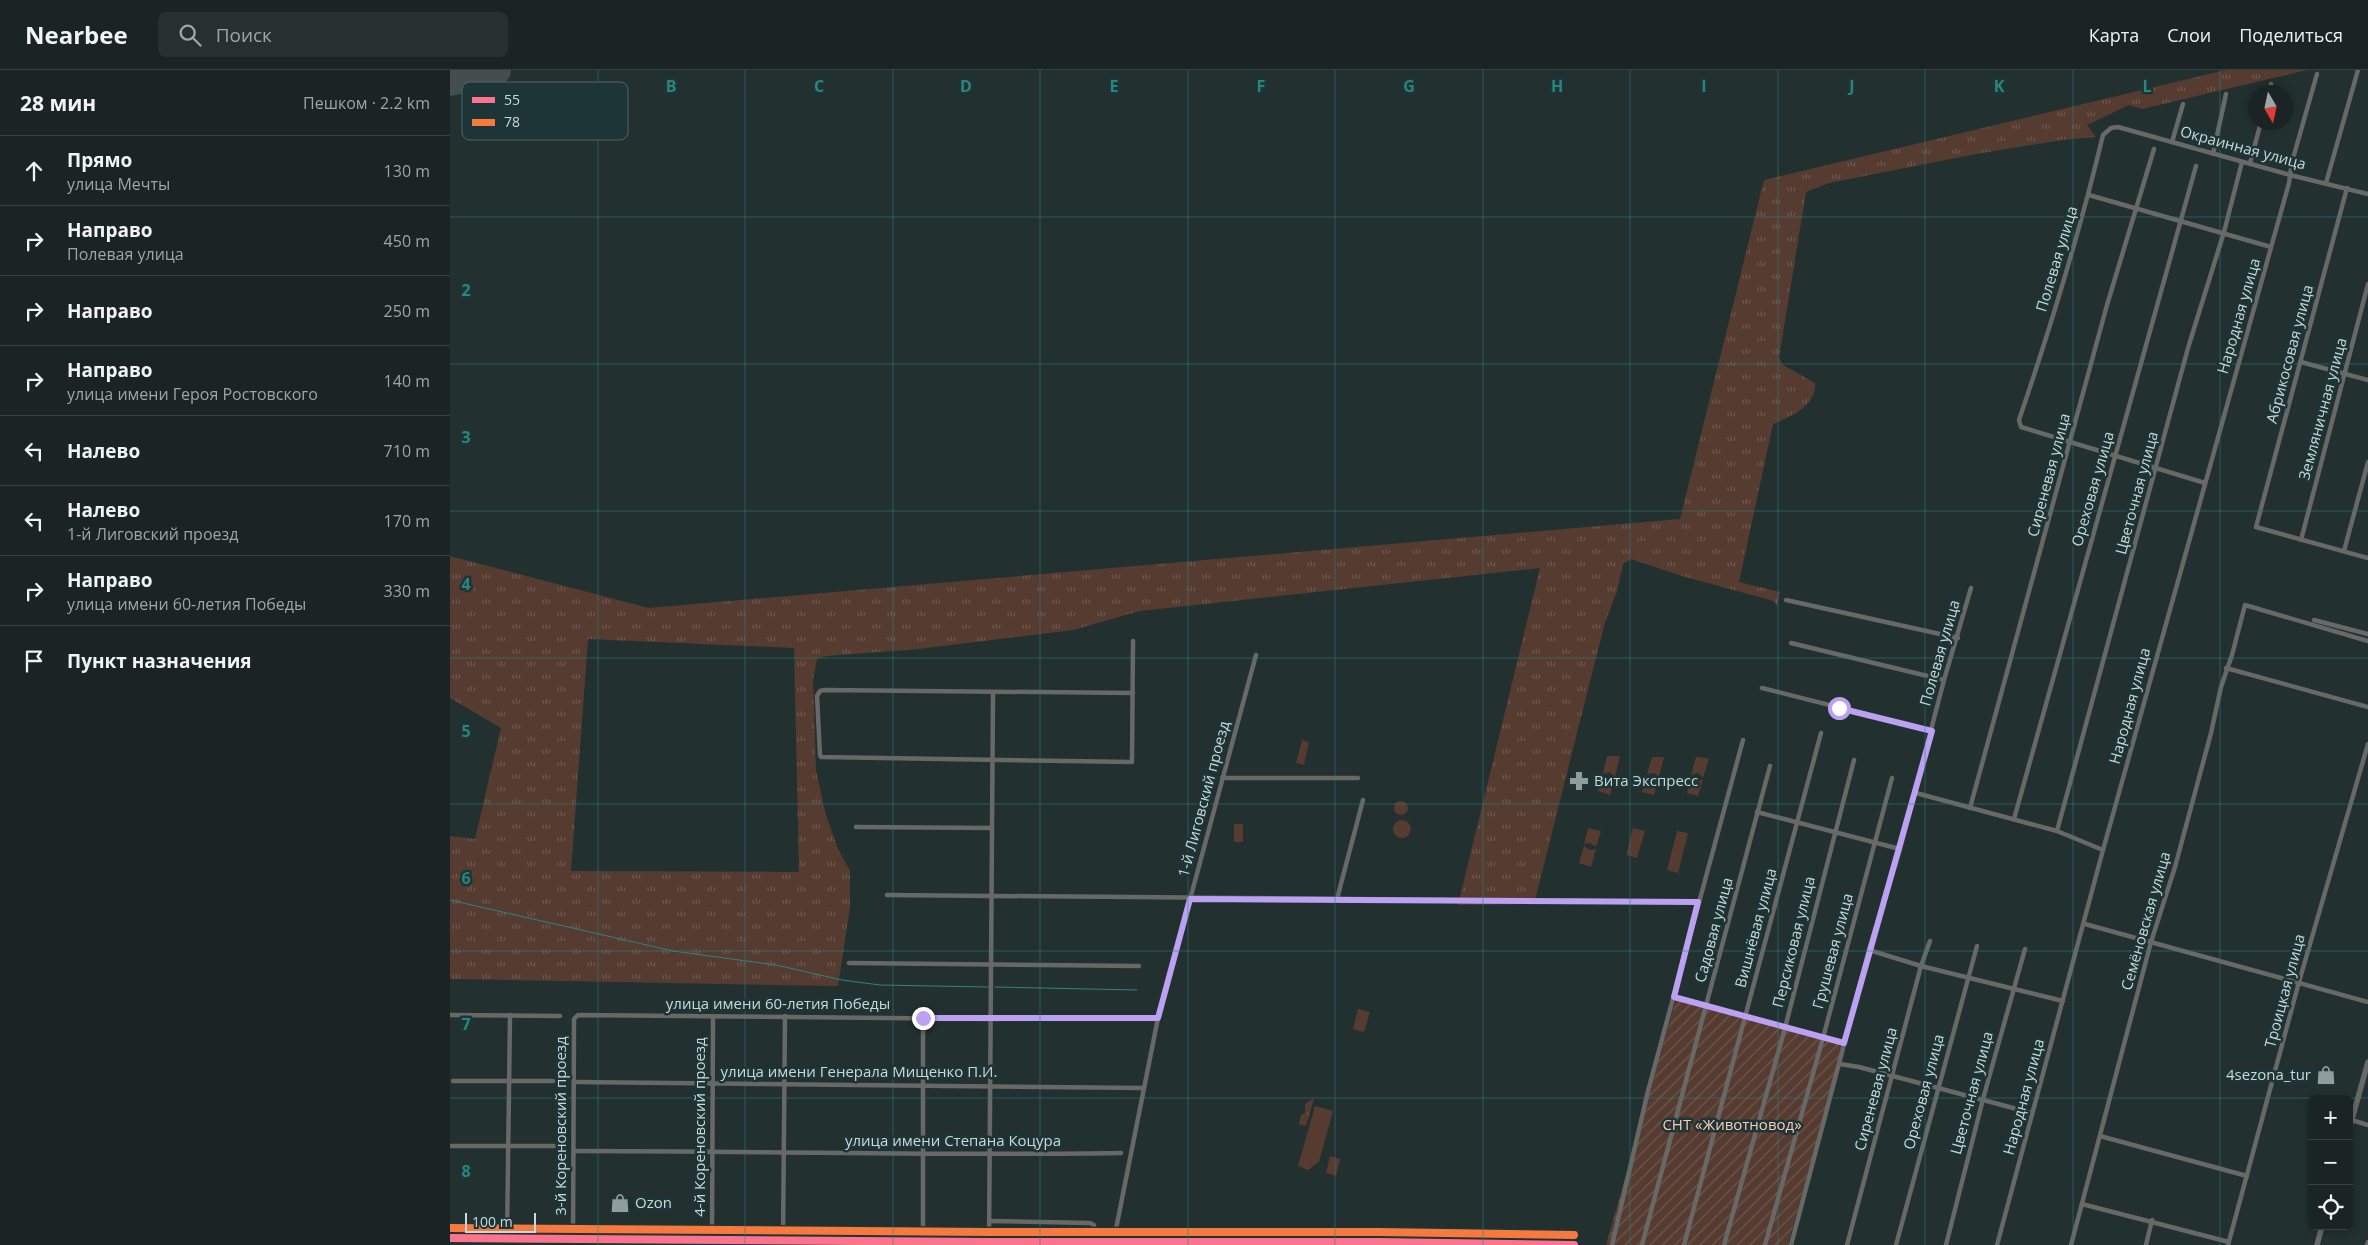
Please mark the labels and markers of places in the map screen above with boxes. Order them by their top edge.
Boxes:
pharmacy icon: Вита Экспресс [1568,770,1590,792]
place label: Вита Экспресс [1594,770,1698,790]
place label: 4sezona_tur [2226,1064,2311,1084]
shop icon: 4sezona_tur [2315,1064,2337,1086]
shop icon: Ozon [609,1192,631,1214]
place label: Ozon [635,1192,672,1212]

